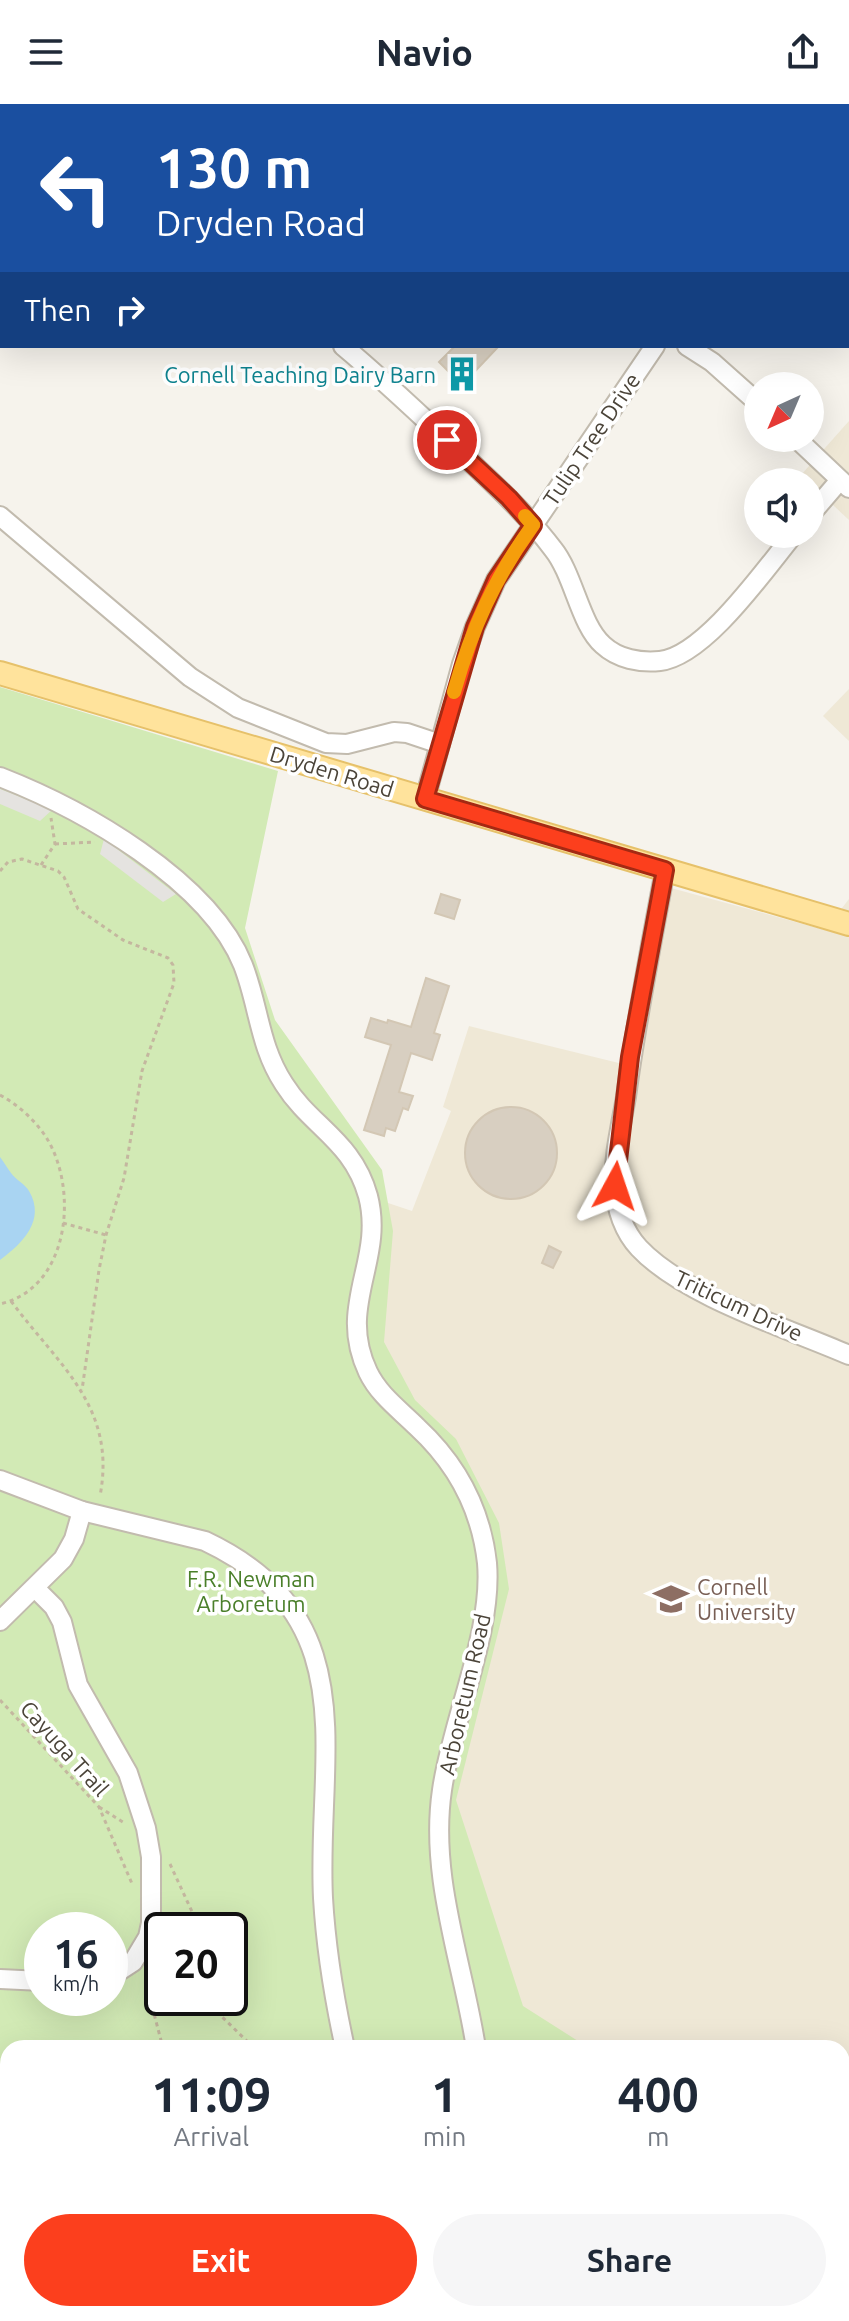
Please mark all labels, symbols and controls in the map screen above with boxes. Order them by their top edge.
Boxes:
icon: menu [24,30,68,74]
icon: share [781,30,825,74]
text: Navio [376,32,473,73]
icon: left [24,136,128,240]
text: 130 m [156,136,312,199]
text: Dryden Road [156,202,366,243]
icon: right [108,288,152,332]
text: Then [24,293,92,327]
building icon: Cornell Teaching Dairy Barn [443,355,481,393]
place label: Cornell Teaching Dairy Barn [164,362,436,387]
street label: Tulip Tree Drive [537,368,645,510]
north arrow [744,372,824,452]
map controls [744,372,824,548]
pin [413,406,481,474]
icon: arrive [425,418,469,462]
button: sound [744,468,824,548]
street label: Dryden Road [267,740,397,802]
position arrow [573,1144,657,1228]
street label: Triticum Drive [671,1265,807,1345]
park label: F.R. Newman Arboretum [187,1566,315,1616]
place label: Cornell University [697,1574,796,1624]
school or university icon: Cornell University [652,1580,690,1618]
street label: Arboretum Road [433,1611,495,1777]
street label: Cayuga Trail [16,1695,114,1801]
speed limit sign: 20 [144,1912,248,2016]
text: 16 [53,1931,99,1976]
text: km/h [53,1972,99,1995]
text: 11:09 [151,2067,271,2121]
text: 1 [431,2067,458,2121]
text: 400 [618,2067,699,2121]
text: Arrival [173,2122,249,2151]
text: min [423,2122,466,2151]
text: m [647,2122,669,2151]
button: Exit [24,2214,417,2306]
button: Share [433,2214,826,2306]

